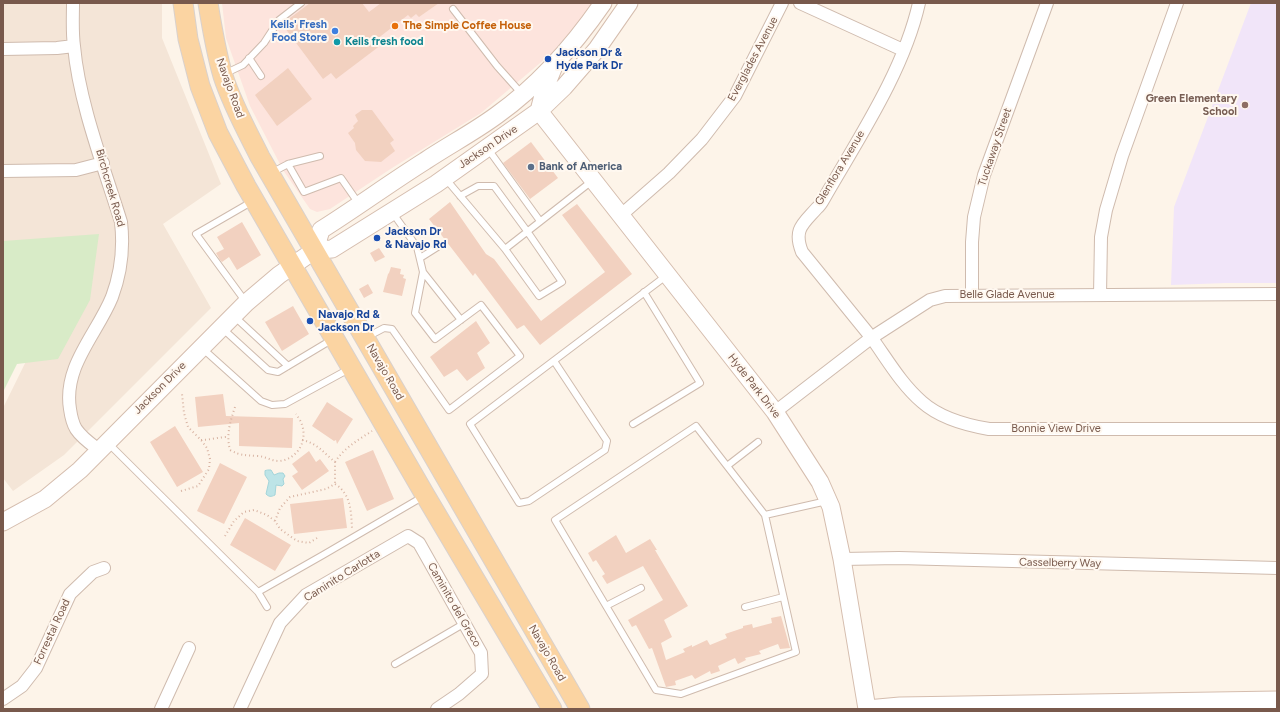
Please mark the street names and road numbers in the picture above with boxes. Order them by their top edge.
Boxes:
street label: Everglades Avenue [725,14,781,104]
street label: Navajo Road [213,56,247,120]
street label: Tuckaway Street [975,106,1015,188]
street label: Jackson Drive [456,122,520,172]
street label: Glenflora Avenue [812,128,868,208]
street label: Birchcreek Road [93,148,127,228]
street label: Belle Glade Avenue [959,288,1055,302]
street label: Navajo Road [364,342,406,402]
street label: Hyde Park Drive [725,351,783,421]
street label: Jackson Drive [131,359,189,417]
street label: Bonnie View Drive [1011,422,1101,436]
street label: Caminito Carlotta [301,547,383,605]
street label: Casselberry Way [1019,556,1101,570]
street label: Caminito del Greco [424,560,484,650]
street label: Forrestal Road [31,597,73,667]
street label: Navajo Road [526,623,568,683]

